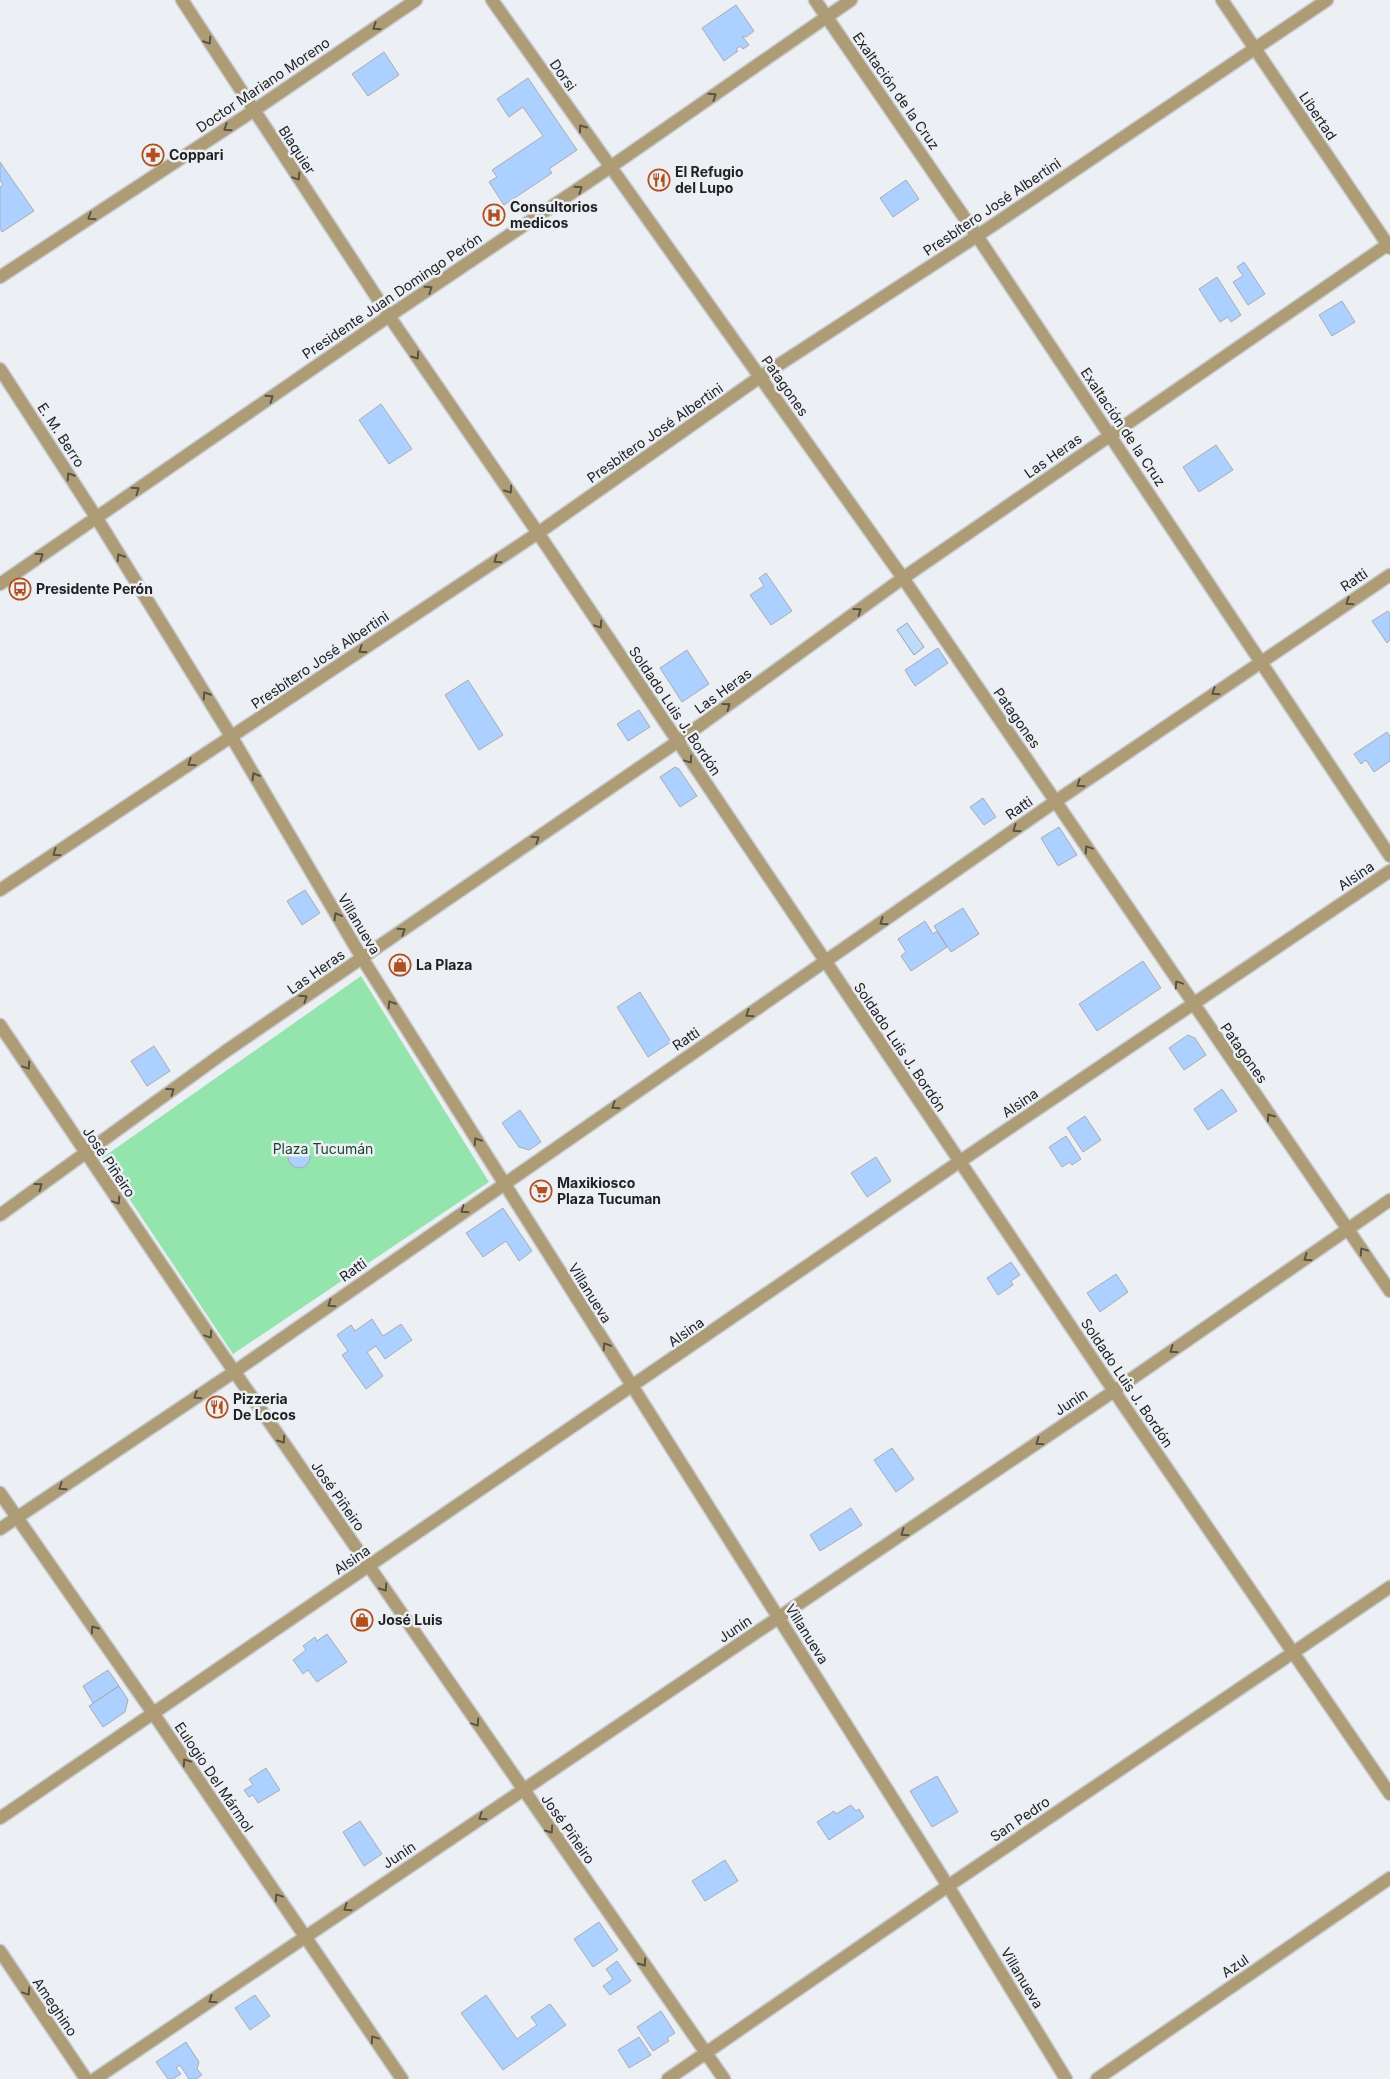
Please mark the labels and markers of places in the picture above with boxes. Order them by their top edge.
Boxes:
pharmacy icon: Coppari [141,143,165,167]
place label: Coppari [169,146,224,163]
place label: El Refugio del Lupo [675,163,744,196]
restaurant icon: El Refugio del Lupo [647,168,671,192]
place label: Consultorios medicos [510,198,598,231]
hospital icon: Consultorios medicos [482,203,506,227]
bus stop icon: Presidente Perón [8,577,32,601]
place label: Presidente Perón [36,580,153,597]
shop icon: La Plaza [388,953,412,977]
place label: La Plaza [416,956,473,973]
place label: Maxikiosco Plaza Tucuman [557,1174,661,1207]
supermarket icon: Maxikiosco Plaza Tucuman [529,1179,553,1203]
place label: Pizzeria De Locos [233,1390,296,1423]
restaurant icon: Pizzeria De Locos [205,1395,229,1419]
shop icon: José Luis [350,1608,374,1632]
place label: José Luis [378,1611,443,1628]

